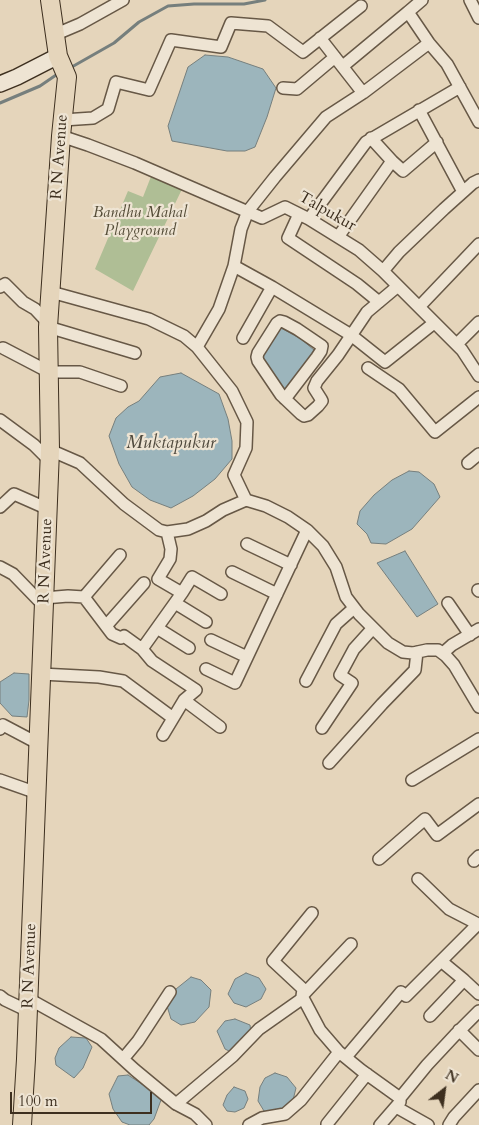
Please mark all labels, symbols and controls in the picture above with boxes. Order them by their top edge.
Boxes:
street label: R N Avenue [47,114,73,200]
street label: Talpukur [295,188,359,236]
park label: Bandhu Mahal Playground [93,203,187,241]
water label: Muktapukur [126,433,216,455]
street label: R N Avenue [35,518,57,604]
street label: R N Avenue [19,923,41,1009]
north arrow [419,1065,469,1115]
text: N [442,1065,462,1088]
scale bar [12,1082,155,1114]
text: 100 m [18,1091,58,1111]

